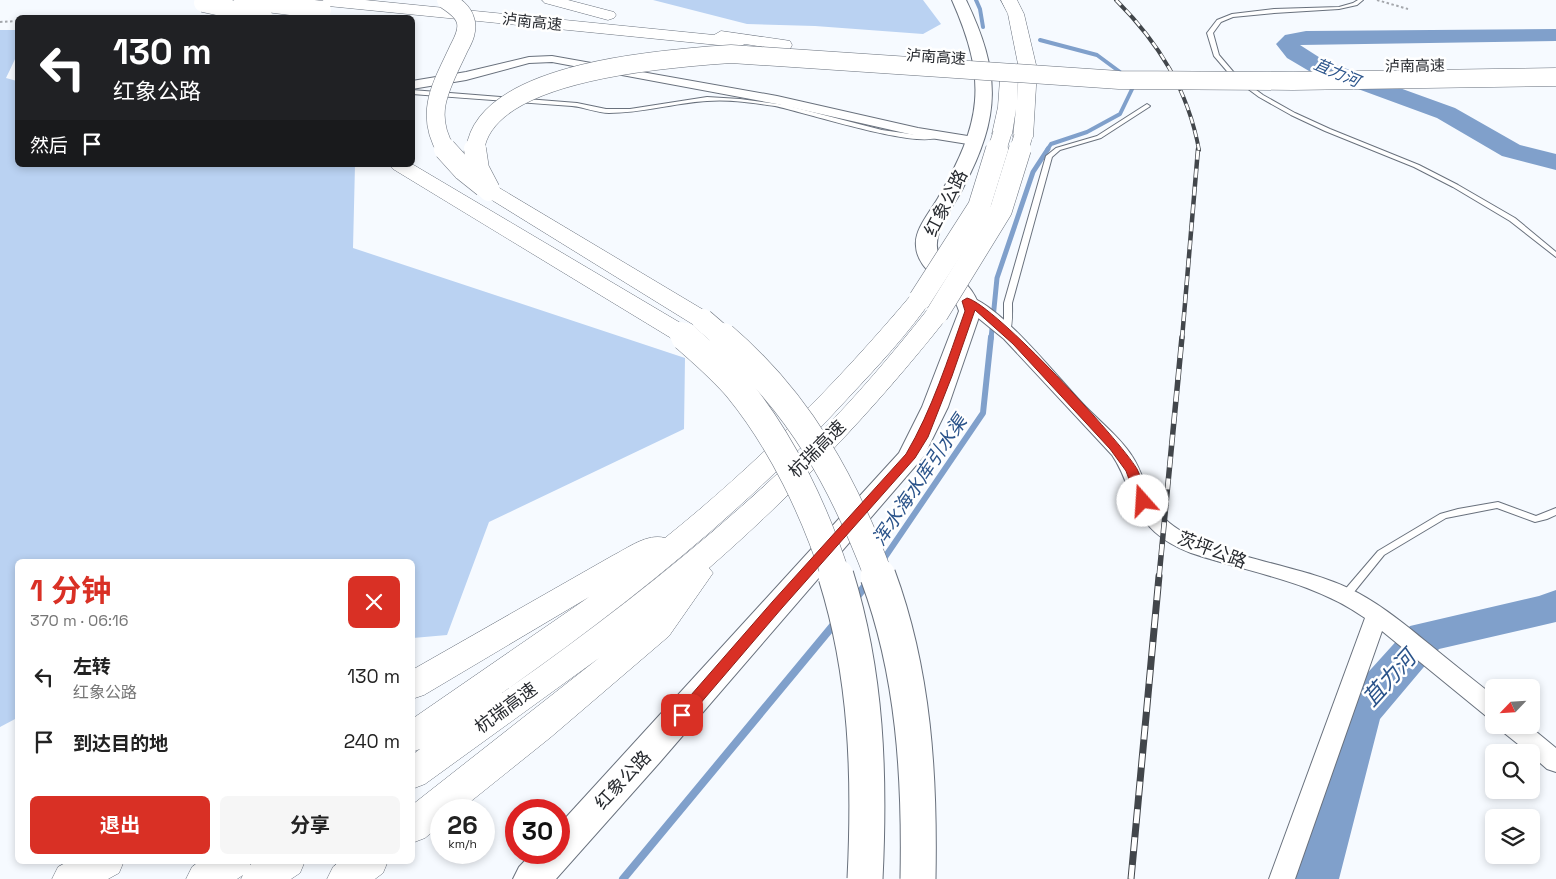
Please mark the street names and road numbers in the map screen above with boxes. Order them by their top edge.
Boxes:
street label: 泸南高速 [501,9,563,34]
street label: 泸南高速 [905,45,967,68]
street label: 泸南高速 [1385,55,1445,76]
street label: 红象公路 [919,165,972,240]
street label: 杭瑞高速 [783,415,850,482]
street label: 茨坪公路 [1174,526,1250,573]
street label: 杭瑞高速 [470,677,542,738]
street label: 红象公路 [590,745,656,814]

